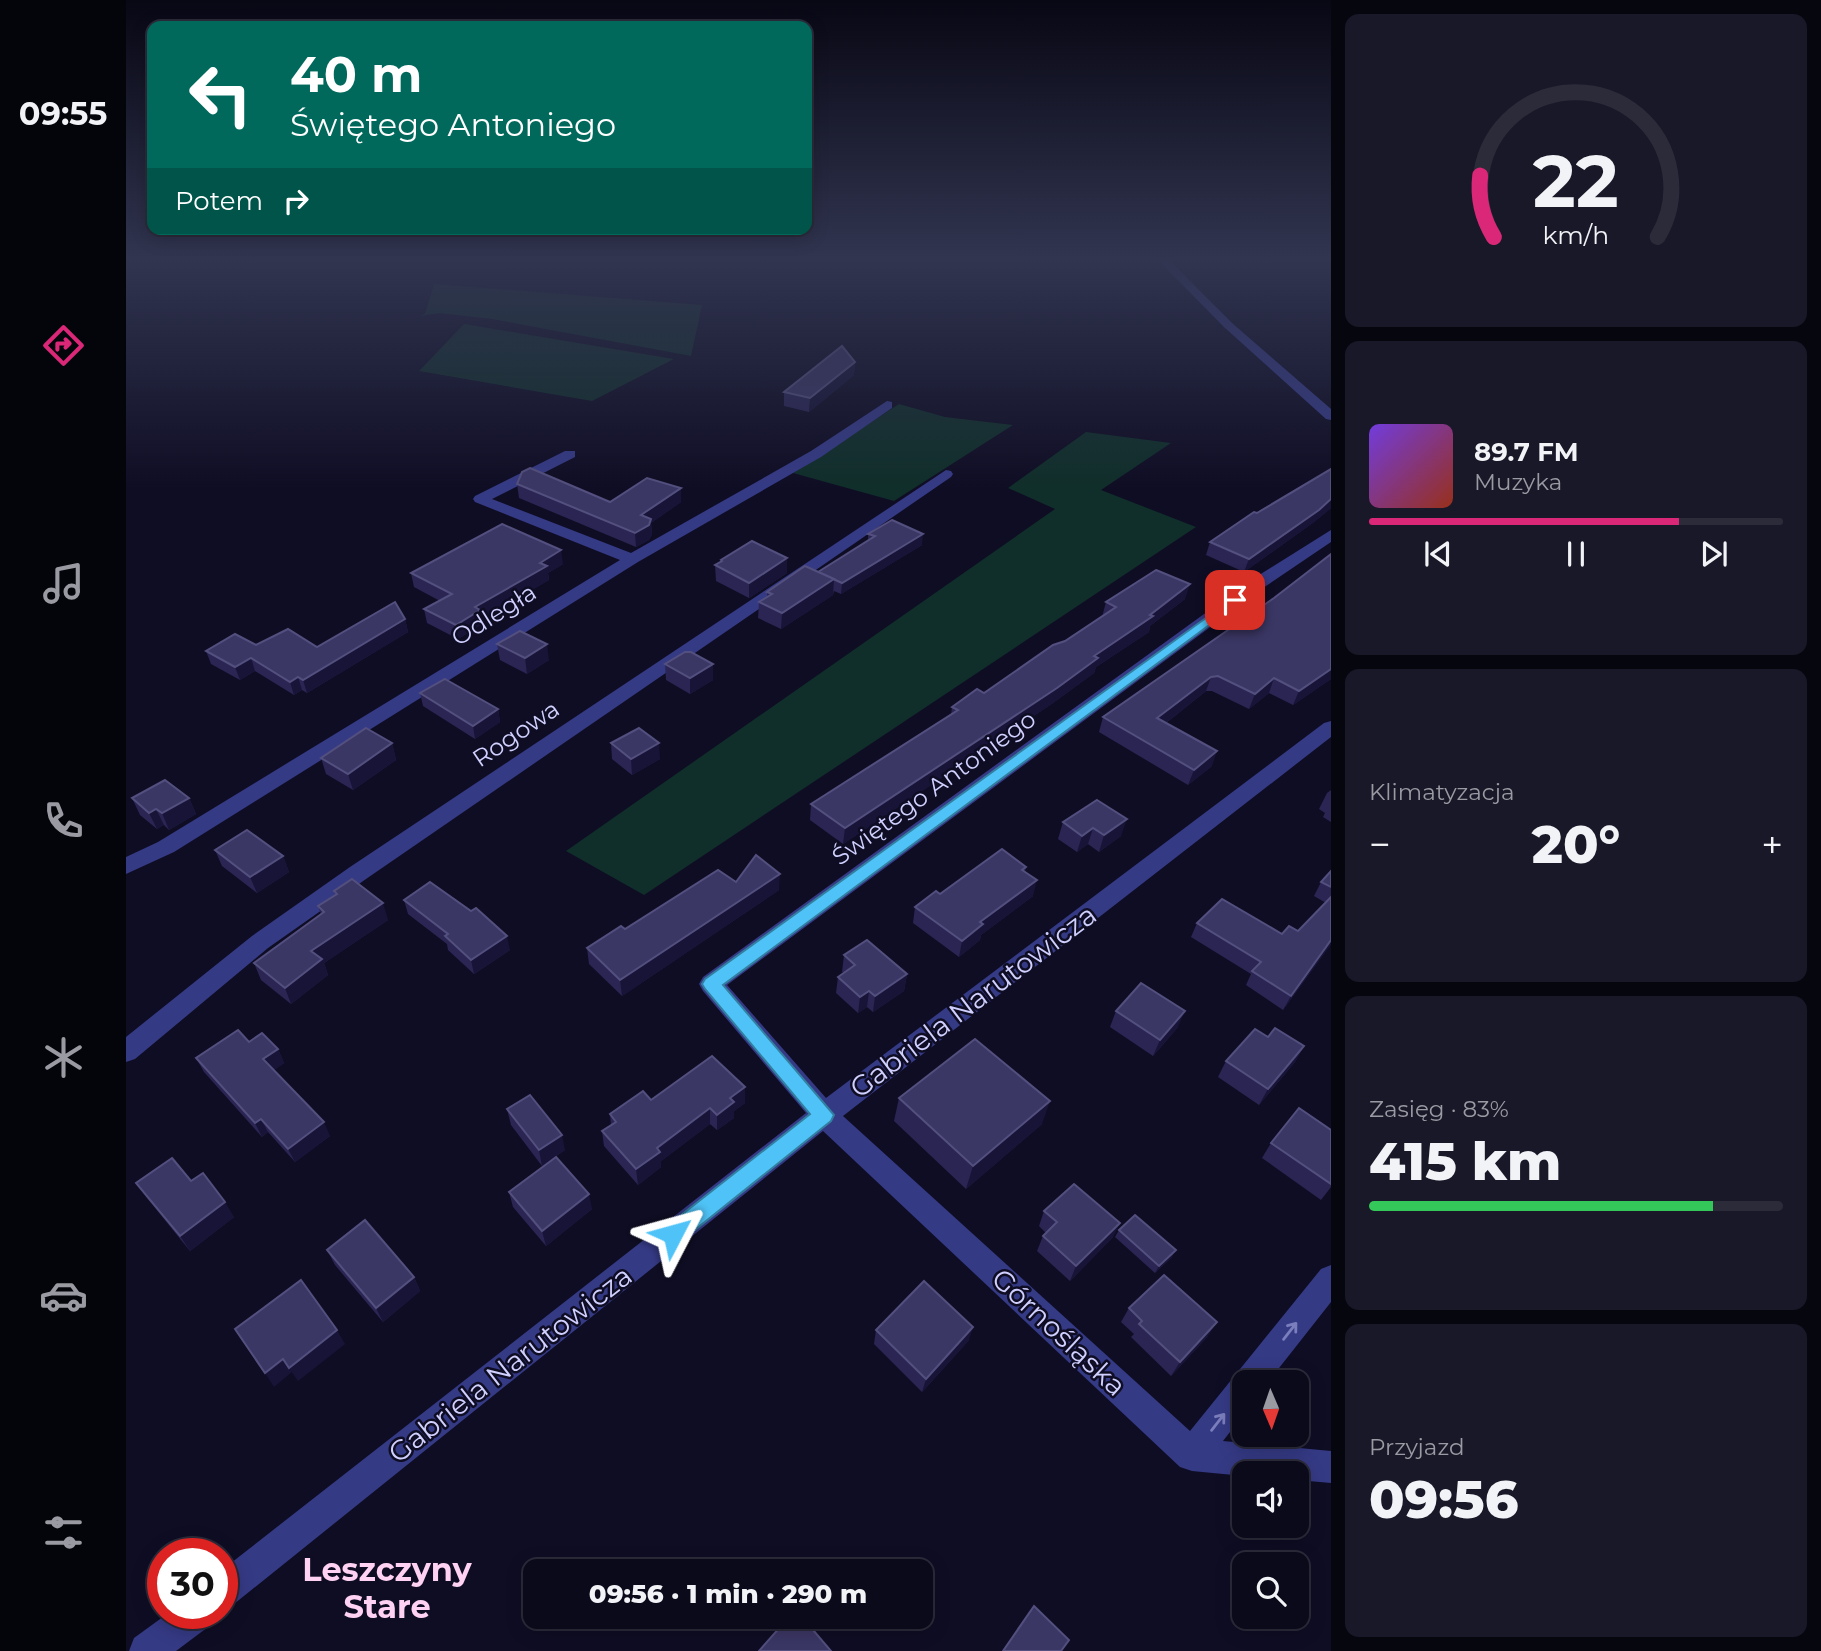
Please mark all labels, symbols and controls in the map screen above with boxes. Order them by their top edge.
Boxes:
text: 40 m [290,45,422,104]
icon: left [175,49,266,140]
text: 09:55 [19,94,107,133]
text: Świętego Antoniego [290,105,616,144]
text: 22 [1533,137,1619,225]
icon: right [277,182,315,220]
text: Potem [175,185,263,217]
text: km/h [1543,220,1609,250]
icon: directions [39,321,88,370]
text: 89.7 FM [1474,436,1579,468]
text: Muzyka [1474,468,1562,496]
icon: previous [1419,535,1457,573]
icon: pause [1557,535,1595,573]
icon: next [1695,535,1733,573]
icon: music [39,559,88,608]
pin [1205,570,1265,630]
street label: Odległa [446,577,542,652]
icon: arrive [1216,581,1254,619]
street label: Rogowa [467,694,565,773]
street label: Świętego Antoniego [826,704,1041,871]
text: Klimatyzacja [1369,778,1515,806]
icon: phone [39,796,88,845]
text: 20° [1532,813,1620,876]
text: − [1369,821,1391,868]
text: + [1761,821,1783,868]
street label: Gabriela Narutowicza [843,897,1103,1105]
icon: climate [39,1033,88,1082]
text: Zasięg · 83% [1369,1095,1509,1123]
text: 415 km [1369,1130,1561,1193]
position arrow [636,1197,710,1271]
street label: Gabriela Narutowicza [381,1258,639,1470]
street label: Górnośląska [985,1261,1133,1403]
icon: car [39,1271,88,1320]
one-way arrow [1282,1322,1298,1340]
north arrow [1232,1370,1309,1447]
map controls [1232,1370,1309,1629]
one-way arrow [1210,1413,1225,1432]
text: Przyjazd [1369,1433,1465,1461]
button: sound [1232,1461,1309,1538]
text: 09:56 [1369,1468,1518,1531]
icon: filters [39,1508,88,1557]
speed limit sign: 30 [147,1538,238,1629]
district label: Leszczyny Stare [302,1550,473,1626]
button: search [1232,1552,1309,1629]
text: 09:56 · 1 min · 290 m [589,1578,867,1610]

